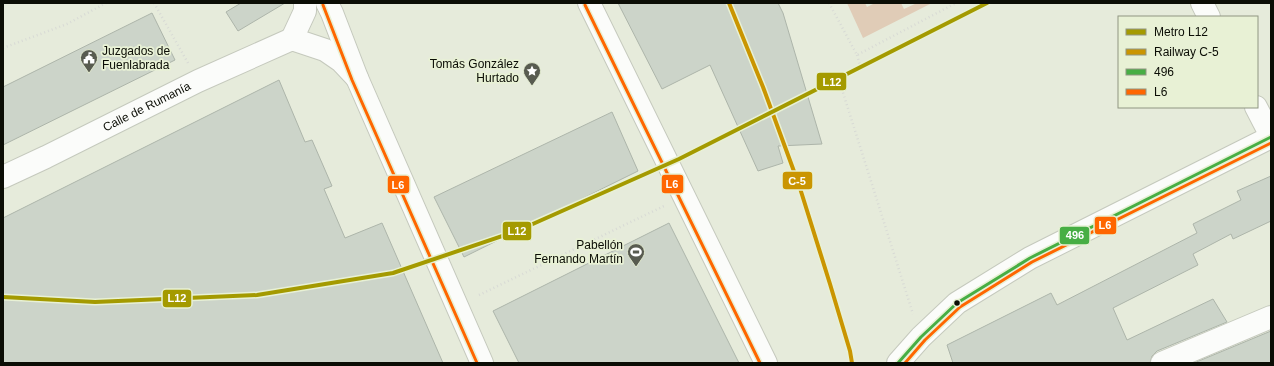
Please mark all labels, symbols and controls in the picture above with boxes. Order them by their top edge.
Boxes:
legend [1118,16,1258,108]
text: Metro L12 [1154,25,1208,39]
place label: Juzgados de Fuenlabrada [102,44,170,72]
text: Railway C-5 [1154,45,1219,59]
public building icon: Juzgados de Fuenlabrada [79,48,99,73]
place label: Tomás González Hurtado [430,57,519,85]
place icon: Tomás González Hurtado [522,61,542,86]
text: 496 [1154,65,1174,79]
line badge: L12 [816,72,847,91]
text: L12 [823,76,841,88]
street label: Calle de Rumanía [101,79,193,134]
text: L6 [1154,85,1168,99]
line badge: C-5 [782,171,813,190]
line badge: L6 [661,174,684,194]
line badge: L6 [387,175,410,194]
text: C-5 [788,175,806,187]
text: L6 [666,178,678,190]
text: L6 [392,179,404,191]
line badge: L6 [1094,216,1117,235]
text: L6 [1099,219,1111,231]
line badge: L12 [502,221,532,241]
text: L12 [508,225,526,237]
line badge: 496 [1059,226,1090,245]
text: 496 [1066,229,1084,241]
place label: Pabellón Fernando Martín [534,238,623,266]
sports icon: Pabellón Fernando Martín [626,242,646,267]
line badge: L12 [162,289,192,308]
text: L12 [168,292,186,304]
unlabelled marker [952,298,962,308]

